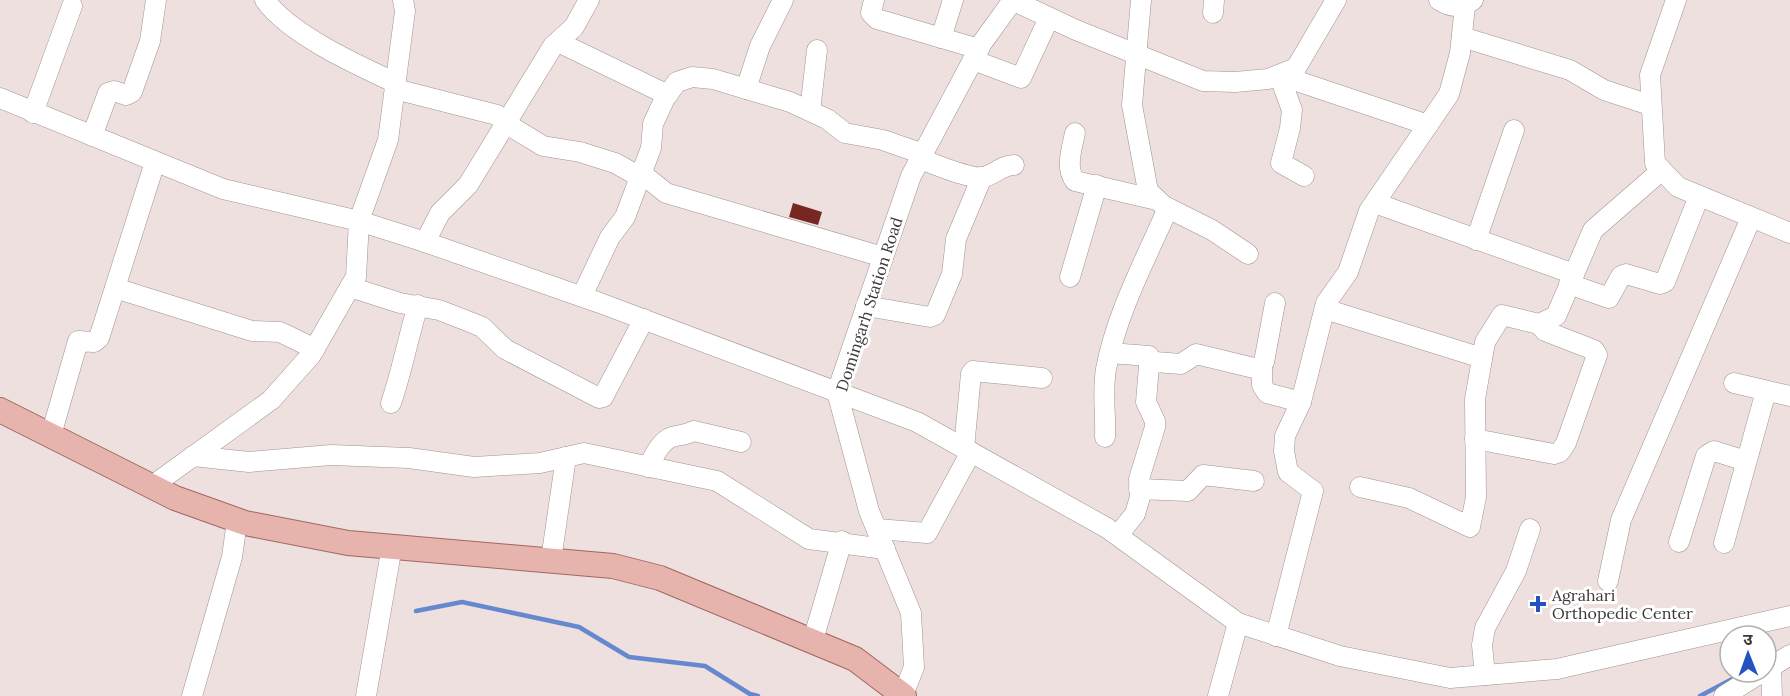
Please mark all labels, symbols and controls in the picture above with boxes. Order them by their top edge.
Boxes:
street label: Domingarh Station Road [831,214,907,394]
place label: Agrahari Orthopedic Center [1551,585,1693,623]
marker: Agrahari Orthopedic Center [1529,595,1547,613]
north arrow [1718,624,1778,684]
text: उ [1743,629,1753,649]

